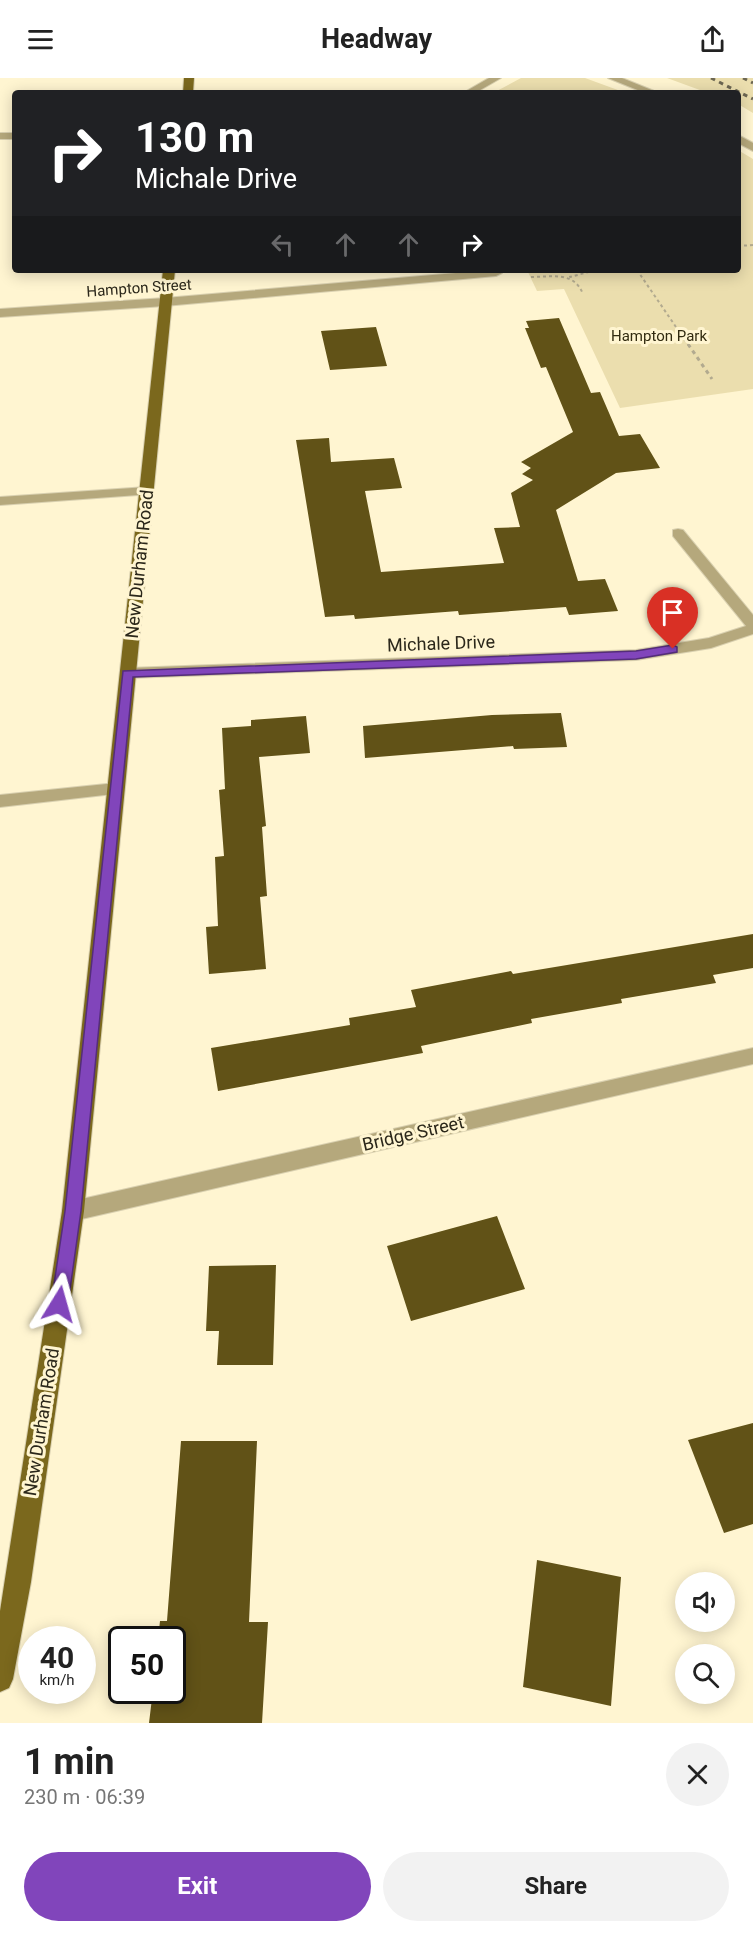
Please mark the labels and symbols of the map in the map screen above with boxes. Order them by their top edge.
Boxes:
street label: Hampton Street [86,275,192,301]
park label: Hampton Park [611,327,707,345]
street label: New Durham Road [121,489,157,639]
pin [647,587,698,649]
street label: Michale Drive [387,631,495,655]
street label: Bridge Street [360,1111,466,1155]
position arrow [27,1272,91,1336]
street label: New Durham Road [19,1347,63,1497]
speed limit sign: 50 [108,1626,186,1704]

